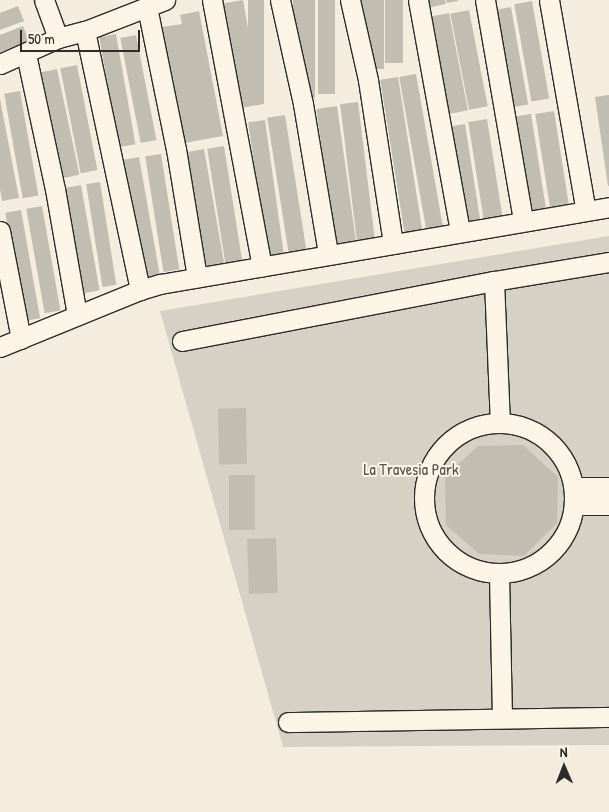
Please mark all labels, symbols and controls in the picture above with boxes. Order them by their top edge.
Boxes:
scale bar [22,20,142,52]
text: 50 m [28,28,55,49]
park label: La Travesia Park [363,459,459,479]
north arrow [539,742,589,792]
text: N [560,742,568,761]

